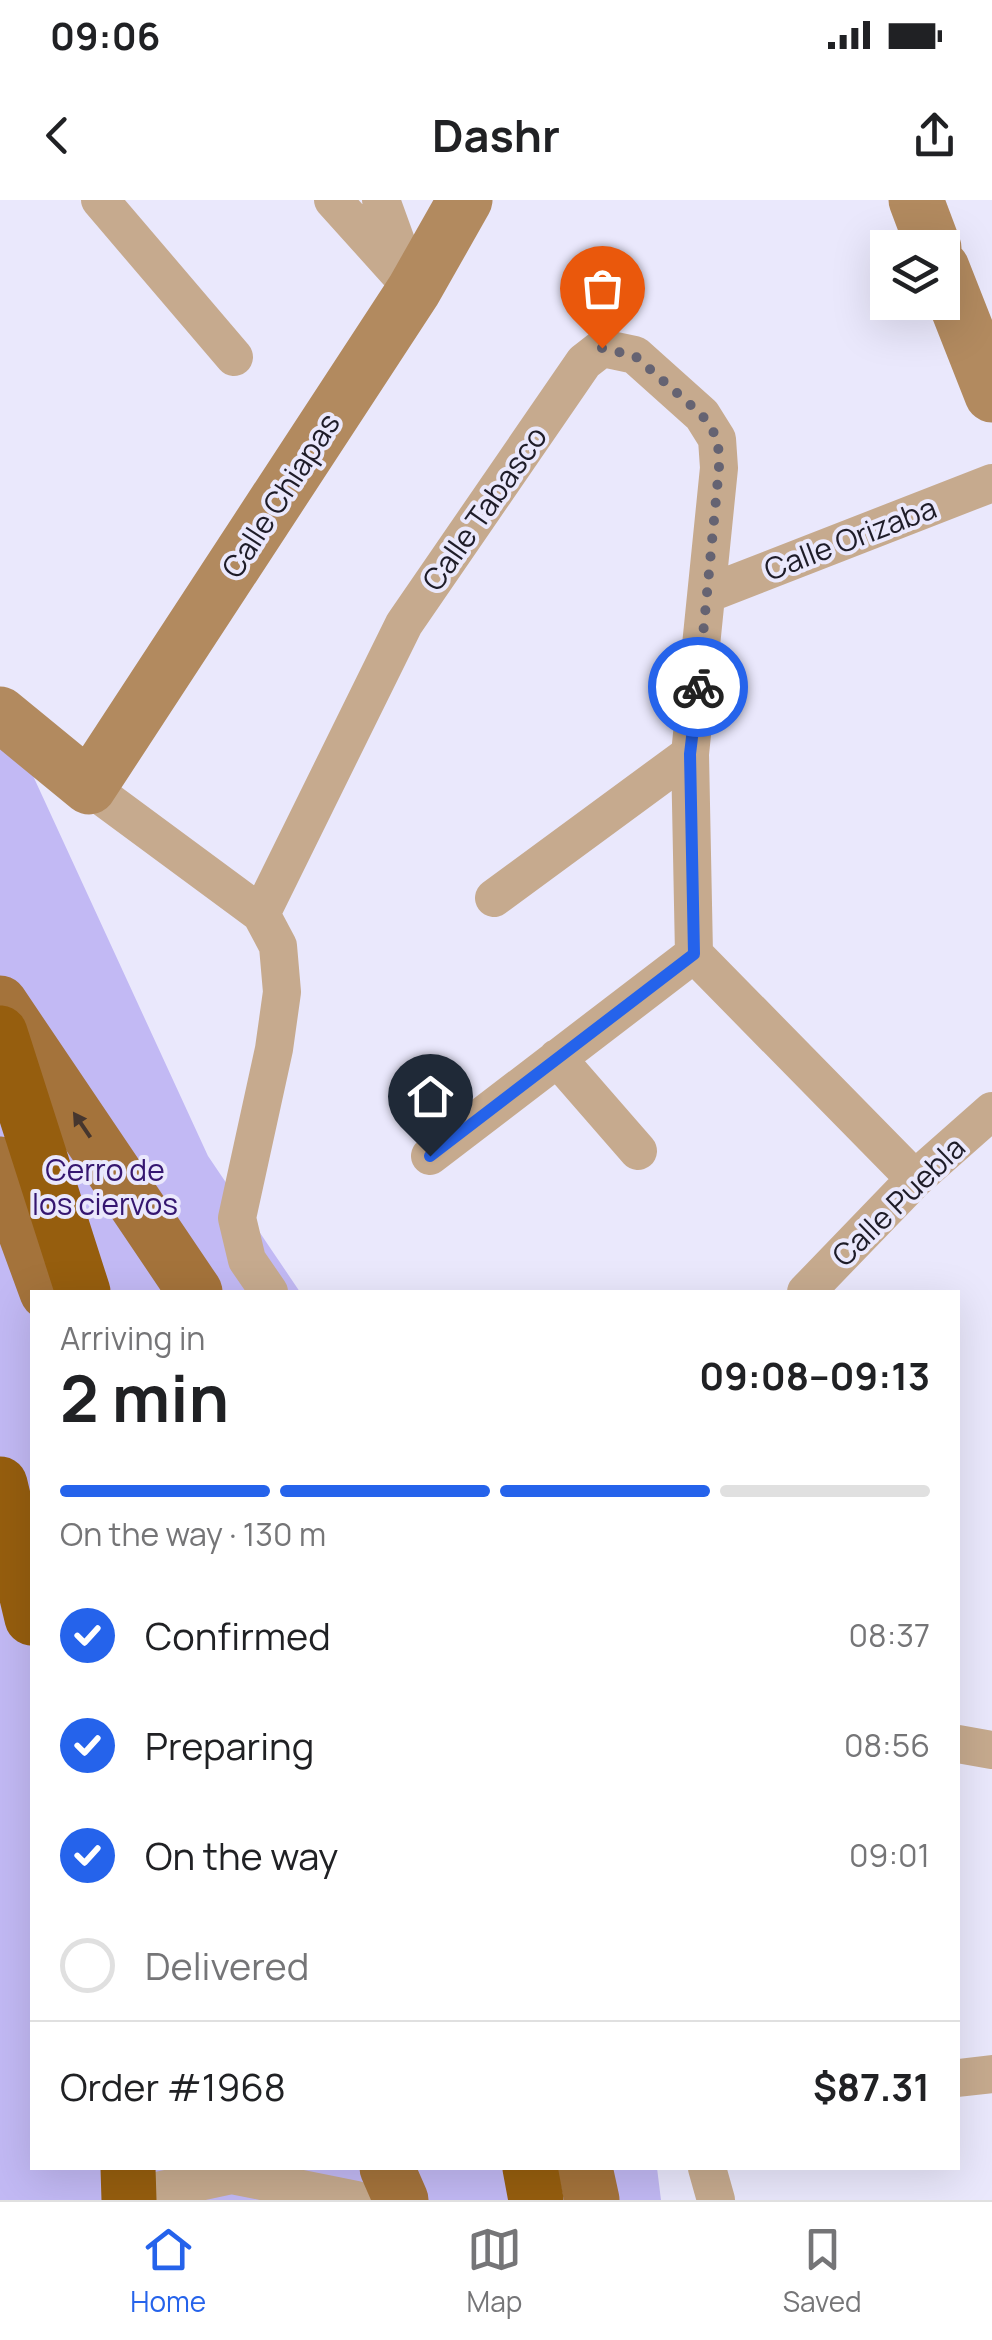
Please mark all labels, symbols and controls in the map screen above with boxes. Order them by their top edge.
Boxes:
text: 09:06 [50,9,160,61]
text: Dashr [432,104,560,166]
icon: back [30,108,85,163]
icon: share [907,108,962,163]
map controls [870,230,960,320]
button: layers [870,230,960,320]
pin [560,246,645,349]
icon: bag [575,261,630,316]
street label: Calle Chiapas [211,405,349,585]
street label: Calle Tabasco [412,418,556,598]
street label: Calle Orizaba [758,486,942,590]
courier [648,637,748,737]
icon: bike [671,660,726,715]
pin [388,1054,473,1157]
icon: home [403,1069,458,1124]
one-way arrow [73,1111,91,1138]
street label: Calle Puebla [822,1127,974,1275]
park label: Cerro de los ciervos [32,1149,178,1224]
text: Arriving in [60,1316,205,1360]
text: 09:08–09:13 [699,1349,930,1401]
text: 2 min [60,1353,229,1442]
text: On the way · 130 m [60,1512,326,1556]
icon: check [60,1608,115,1663]
text: Confirmed [145,1609,331,1661]
text: 08:37 [849,1613,930,1657]
icon: check [60,1718,115,1773]
text: Preparing [145,1719,314,1771]
text: 08:56 [844,1723,930,1767]
icon: check [60,1828,115,1883]
text: On the way [145,1829,338,1881]
text: 09:01 [849,1833,930,1877]
text: Delivered [145,1939,309,1991]
text: Order #1968 [60,2060,286,2112]
text: $87.31 [813,2060,930,2112]
tab: Home [130,2222,206,2320]
tab: Map [467,2222,522,2320]
tab: Saved [783,2222,862,2320]

